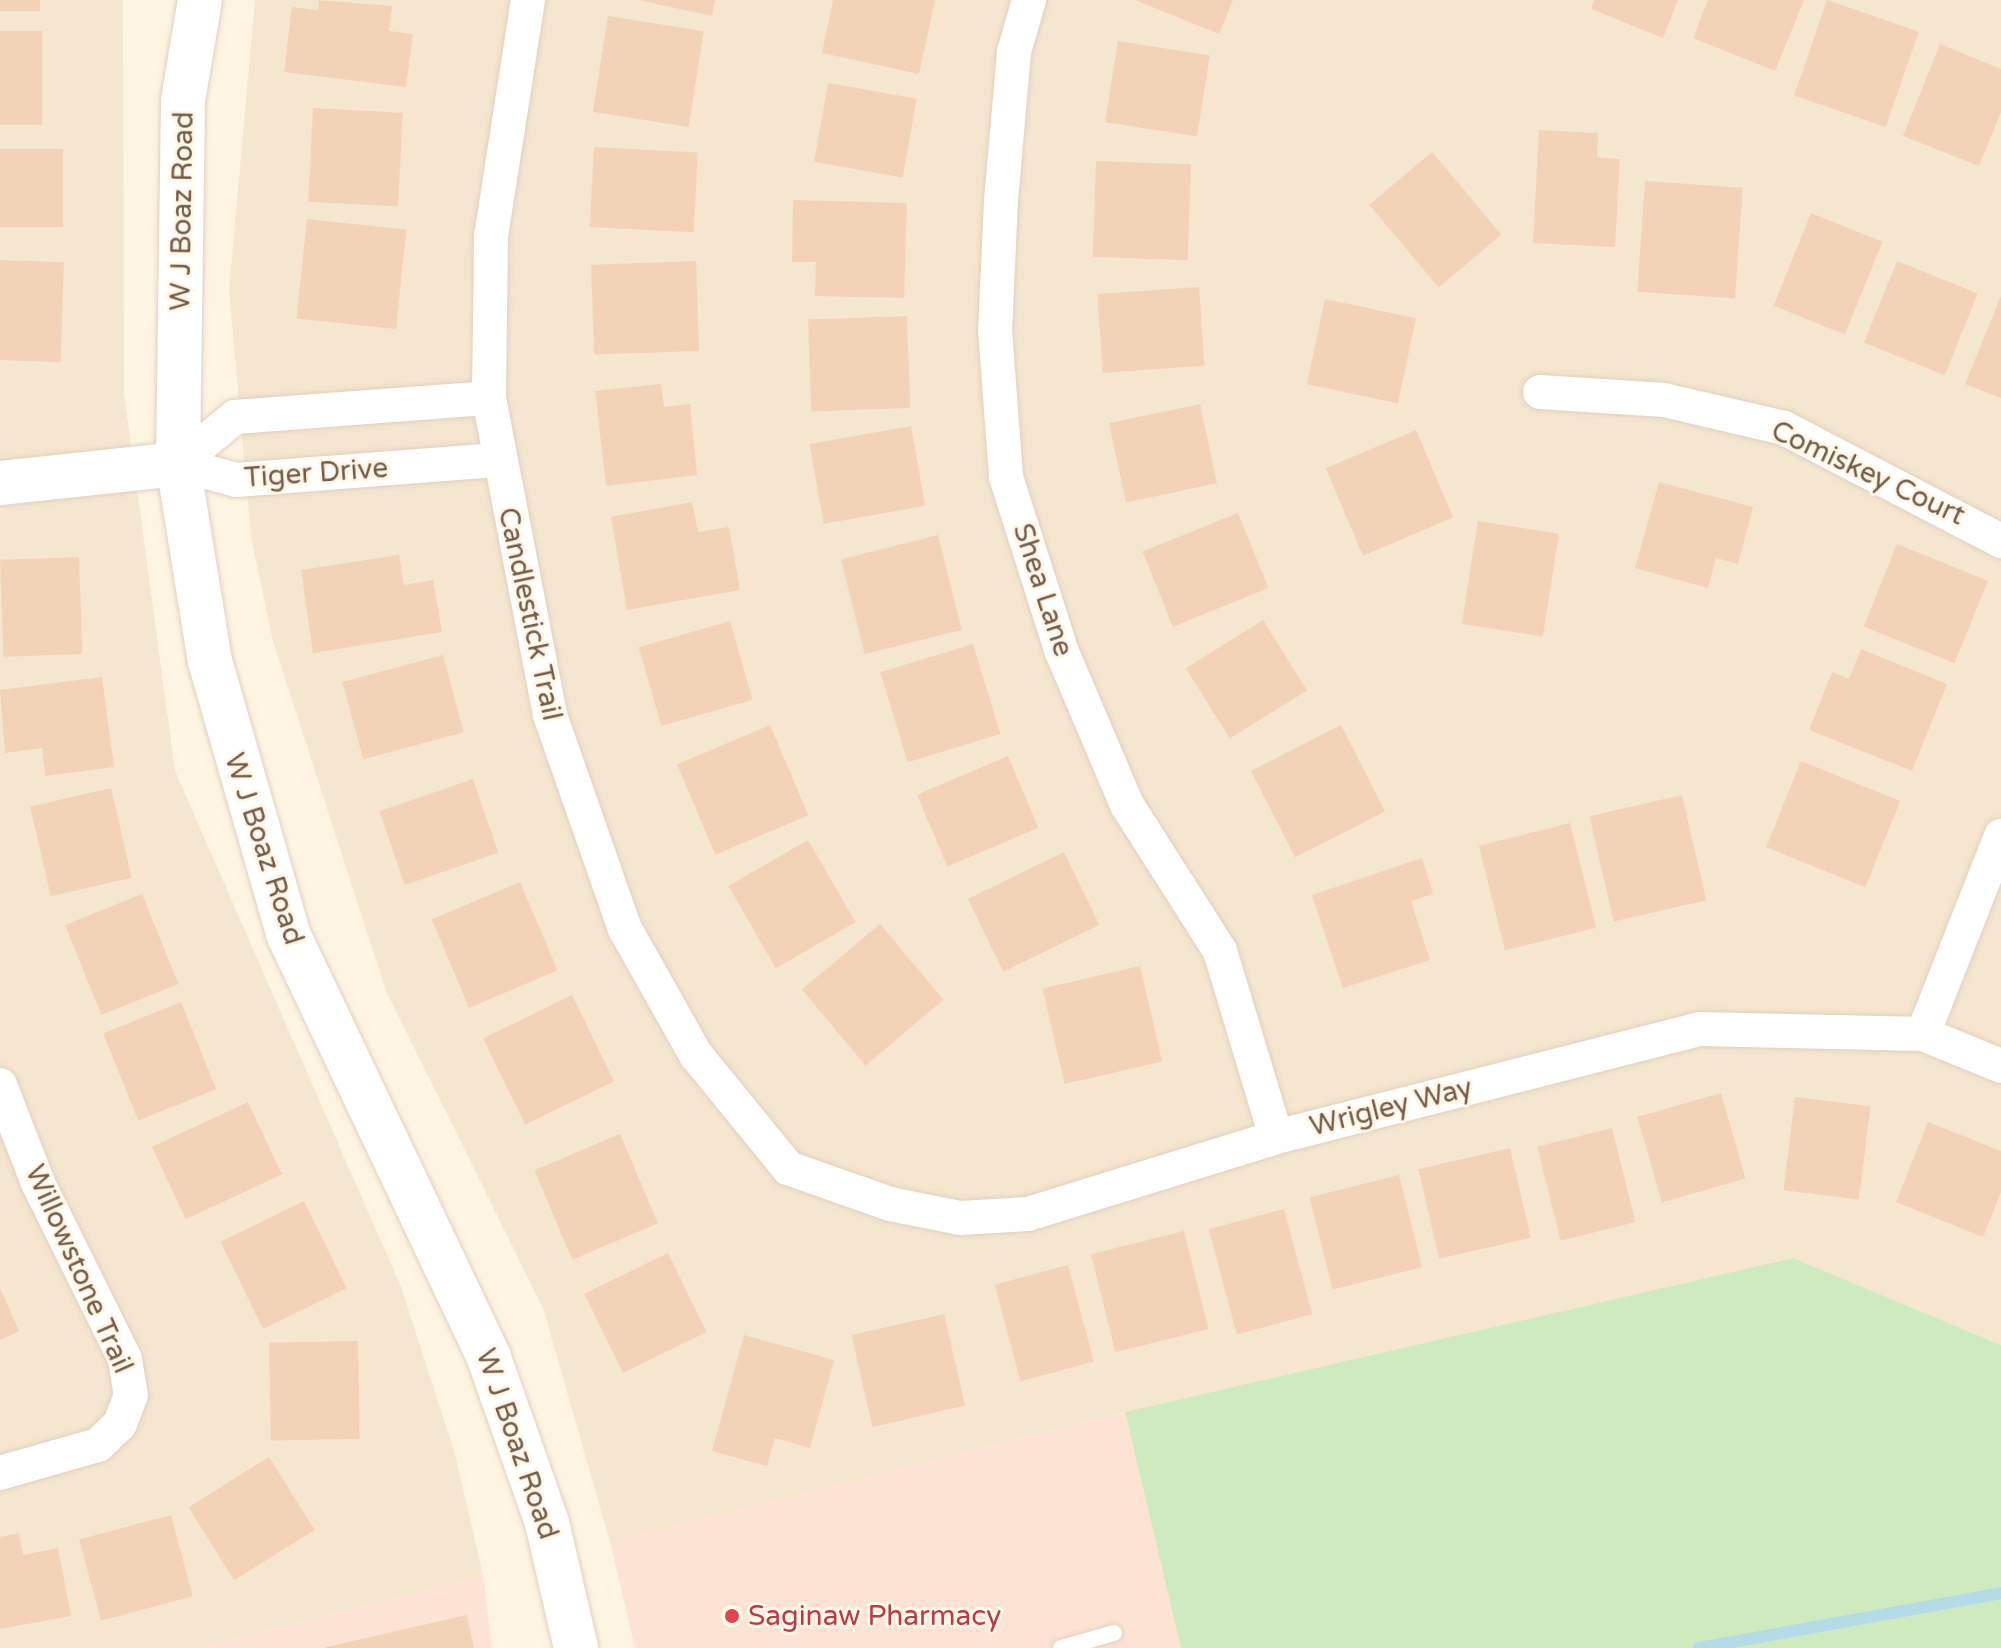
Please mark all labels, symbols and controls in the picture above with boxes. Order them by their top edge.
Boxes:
street label: W J Boaz Road [163,111,201,311]
street label: Comiskey Court [1766,413,1970,533]
street label: Tiger Drive [243,451,389,495]
street label: Candlestick Trail [491,504,569,724]
street label: Shea Lane [1006,519,1080,661]
street label: W J Boaz Road [217,749,311,949]
street label: Wrigley Way [1306,1071,1476,1143]
street label: Willowstone Trail [18,1160,140,1378]
street label: W J Boaz Road [469,1344,565,1544]
place label: Saginaw Pharmacy [748,1599,1001,1633]
marker: Saginaw Pharmacy [723,1607,741,1625]

